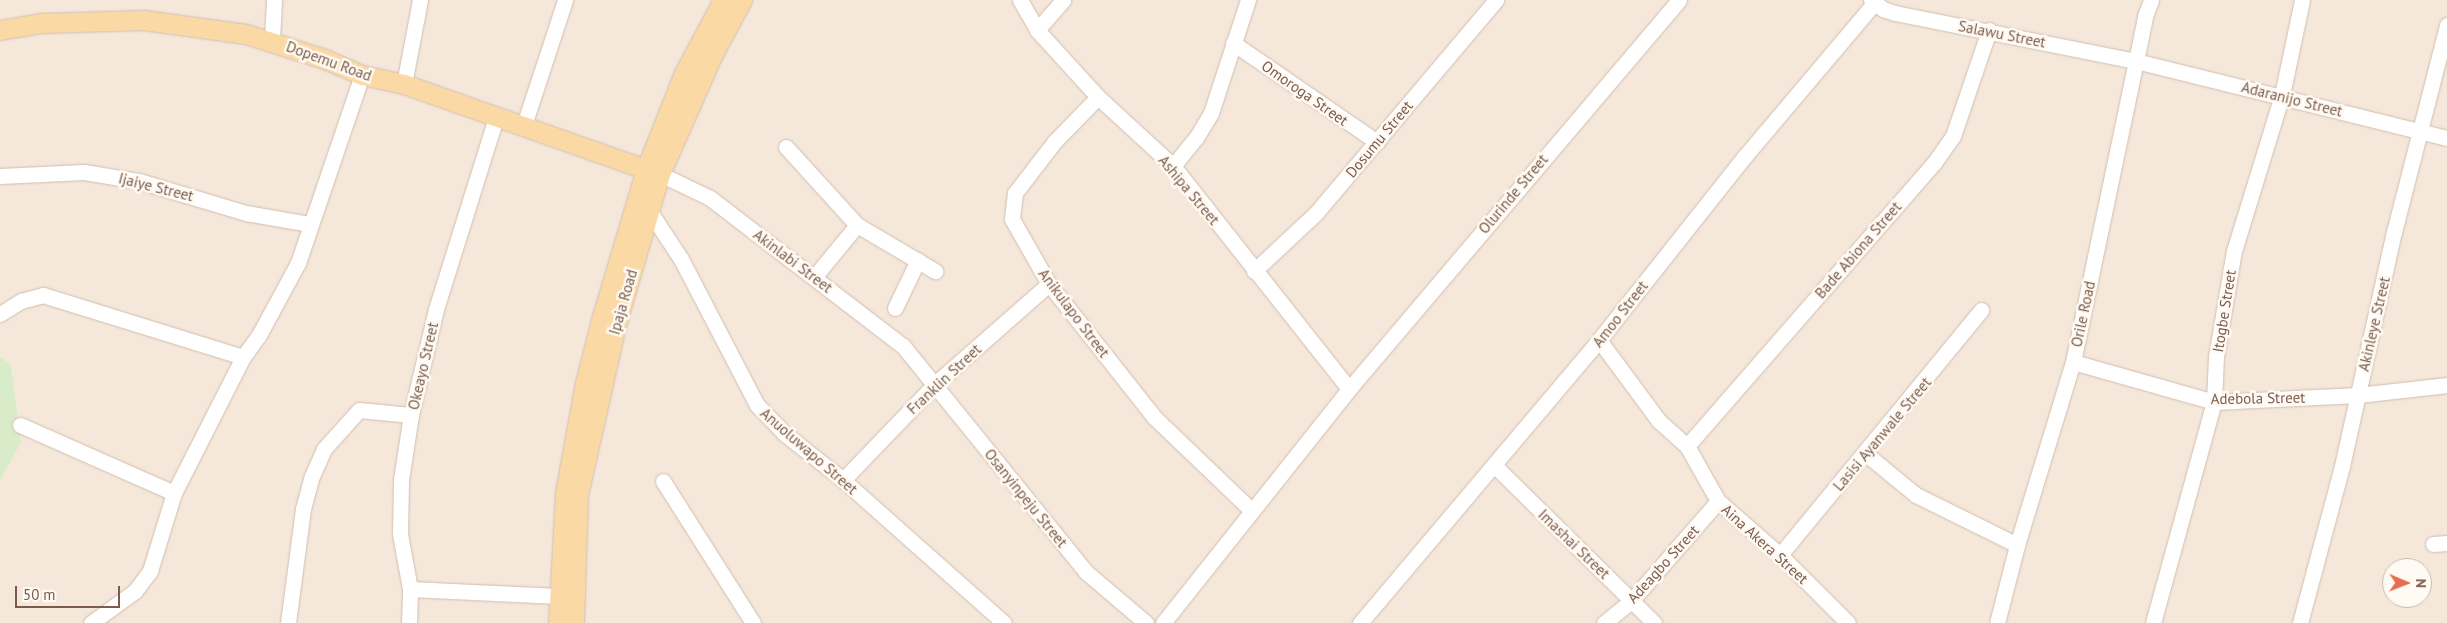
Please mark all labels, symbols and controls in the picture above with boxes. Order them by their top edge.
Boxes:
street label: Salawu Street [1957,17,2047,51]
street label: Dopemu Road [284,37,374,85]
street label: Omoroga Street [1258,57,1352,129]
street label: Adaranijo Street [2240,78,2344,120]
street label: Dosumu Street [1342,97,1416,181]
street label: Olurinde Street [1475,151,1551,237]
street label: Ashipa Street [1155,152,1223,228]
street label: Ijaiye Street [117,169,195,205]
street label: Bade Abiona Street [1811,198,1905,302]
street label: Akinlabi Street [750,225,836,297]
street label: Anikulapo Street [1035,265,1113,361]
street label: Ipaja Road [605,267,641,337]
street label: Itogbe Street [2209,268,2239,354]
street label: Akinleye Street [2354,275,2394,373]
street label: Amoo Street [1588,277,1652,351]
street label: Orile Road [2067,279,2099,349]
street label: Okeayo Street [404,320,442,412]
street label: Franklin Street [903,340,985,418]
street label: Lasisi Ayanwale Street [1829,373,1935,495]
street label: Adebola Street [2210,388,2306,408]
street label: Anuoluwapo Street [757,404,861,498]
street label: Osanyinpeju Street [981,445,1071,551]
street label: Aina Akera Street [1718,500,1812,588]
street label: Imashai Street [1535,505,1613,583]
street label: Adeagbo Street [1623,521,1703,607]
north arrow [2382,558,2432,608]
scale bar [18,576,122,608]
text: N [2412,578,2430,588]
text: 50 m [23,585,56,604]

